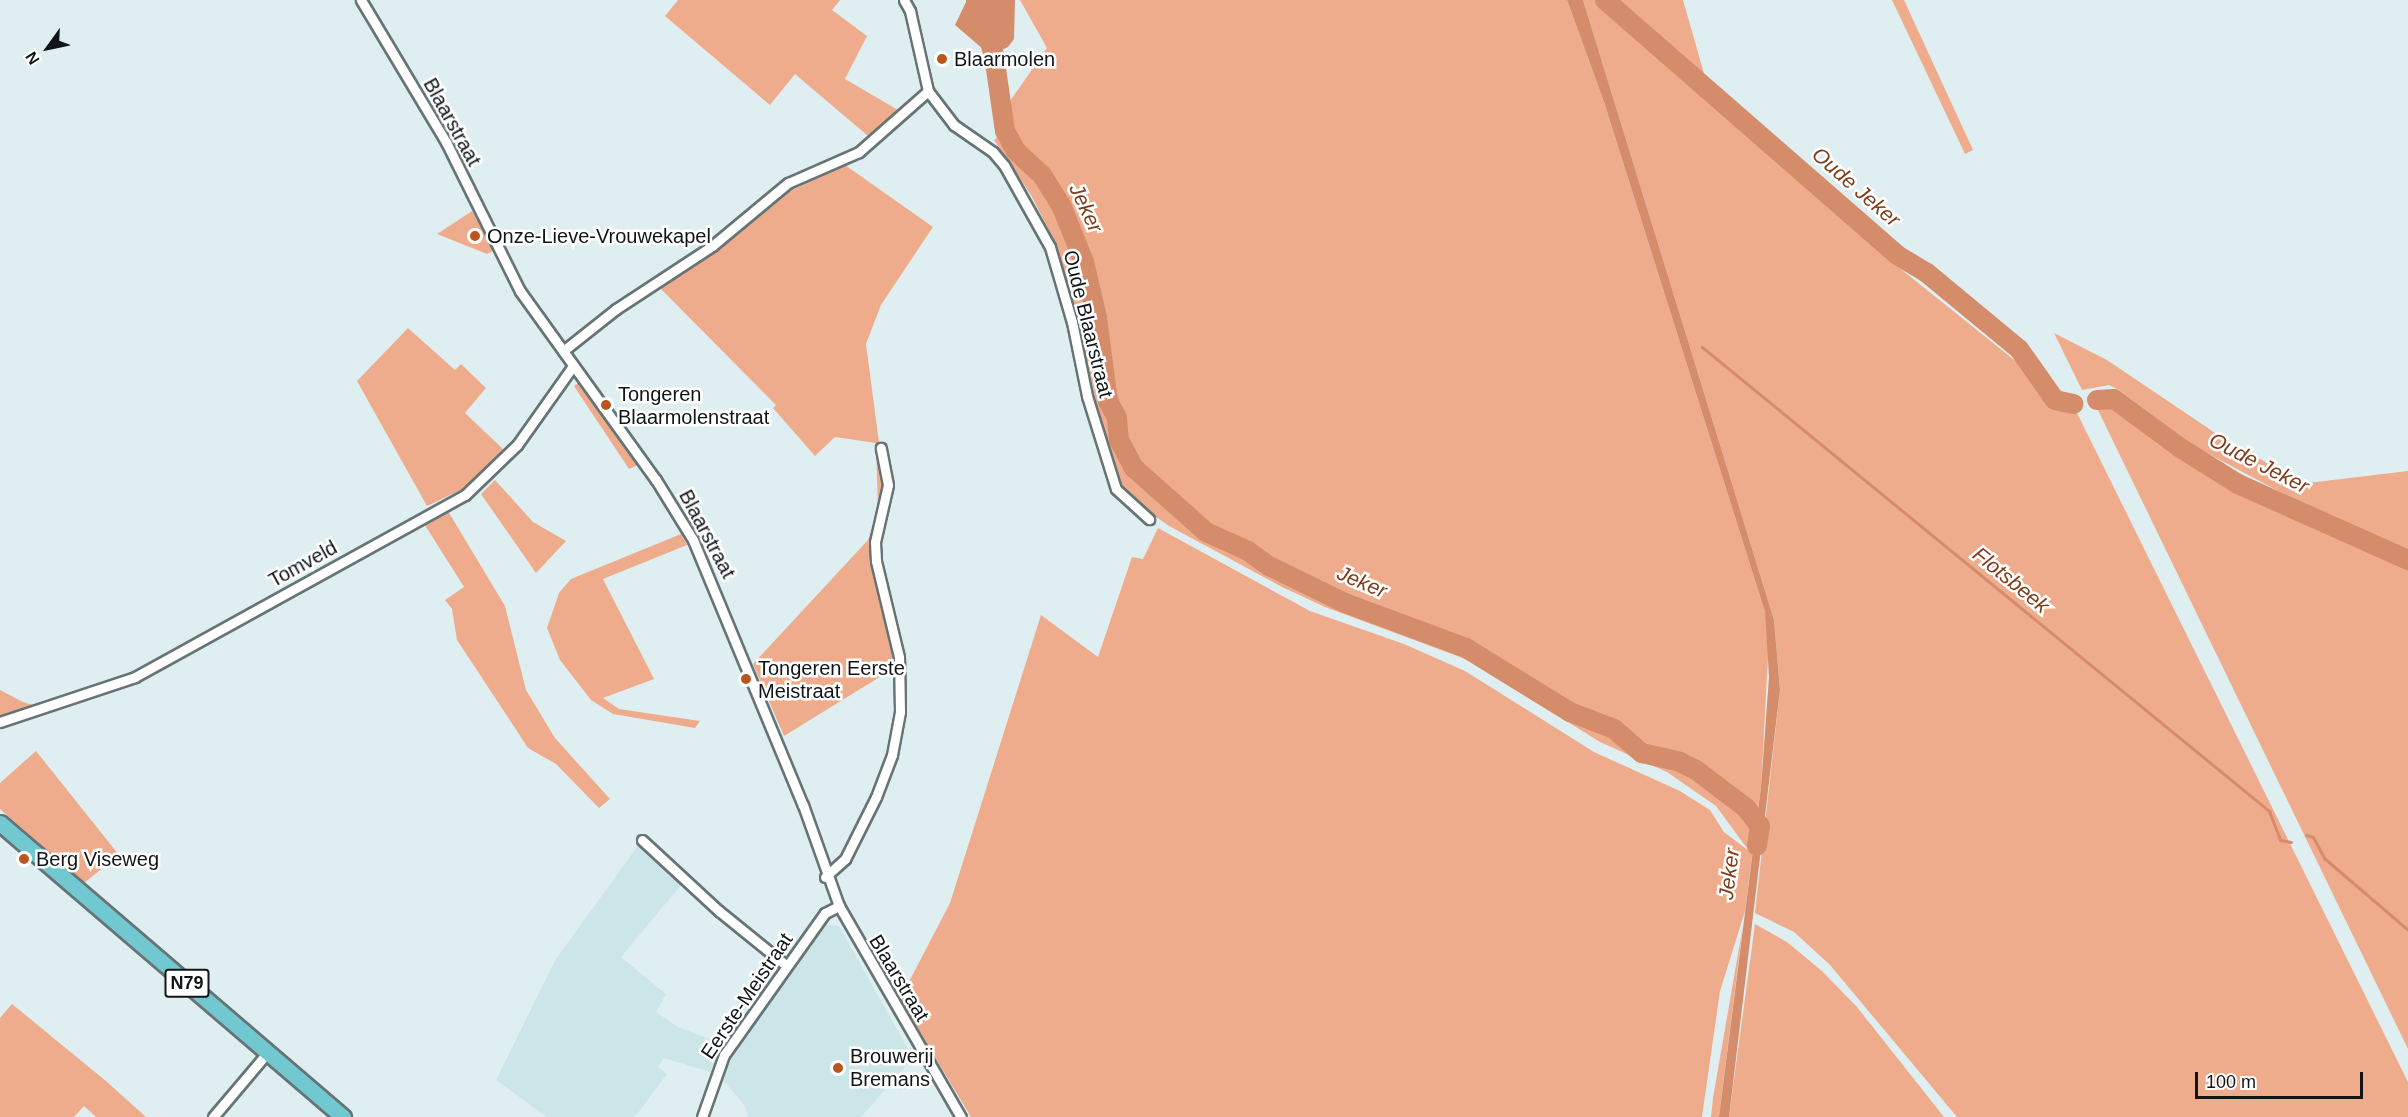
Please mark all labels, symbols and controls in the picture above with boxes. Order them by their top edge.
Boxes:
north arrow [18,18,78,78]
place label: Blaarmolen [954,47,1055,71]
text: N [22,49,43,68]
marker: Blaarmolen [935,52,949,66]
street label: Blaarstraat [418,74,486,170]
water label: Oude Jeker [1807,142,1905,232]
water label: Jeker [1064,179,1108,237]
place label: Onze-Lieve-Vrouwekapel [487,224,711,248]
marker: Onze-Lieve-Vrouwekapel [468,229,482,243]
street label: Oude Blaarstraat [1058,248,1118,400]
place label: Tongeren Blaarmolenstraat [618,382,769,429]
marker: Tongeren Blaarmolenstraat [599,398,613,412]
water label: Oude Jeker [2205,427,2313,499]
street label: Blaarstraat [674,486,740,582]
street label: Tomveld [265,535,341,593]
water label: Flotsbeek [1968,542,2054,618]
water label: Jeker [1333,560,1391,604]
place label: Tongeren Eerste Meistraat [758,656,905,703]
marker: Tongeren Eerste Meistraat [739,672,753,686]
place label: Berg Viseweg [36,847,159,871]
water label: Jeker [1713,847,1745,901]
marker: Berg Viseweg [17,852,31,866]
street label: Eerste-Meistraat [696,928,798,1064]
street label: Blaarstraat [864,930,934,1026]
road number: N79 [163,968,211,998]
place label: Brouwerij Bremans [850,1044,933,1091]
scale bar [2198,1060,2366,1098]
marker: Brouwerij Bremans [831,1061,845,1075]
text: 100 m [2206,1072,2256,1092]

